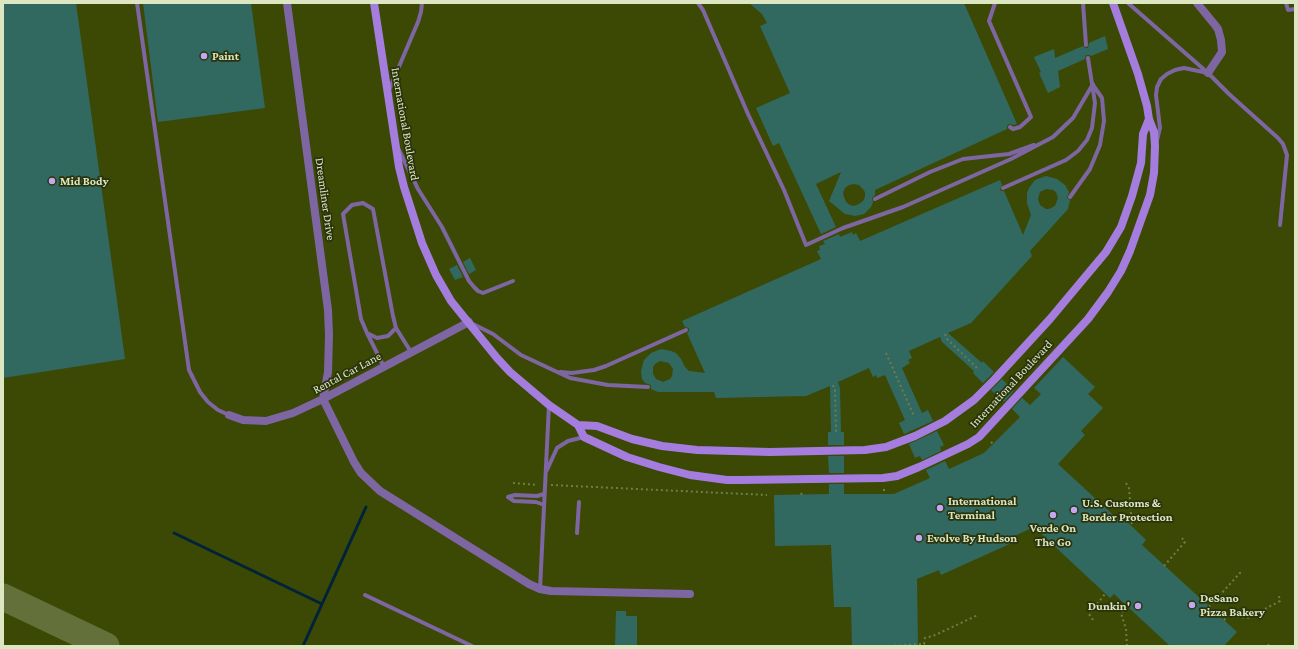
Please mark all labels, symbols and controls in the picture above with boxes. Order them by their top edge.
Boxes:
place label: Paint [212,49,239,63]
marker: Paint [199,51,209,61]
street label: International Boulevard [388,66,422,182]
street label: Dreamliner Drive [312,157,338,241]
place label: Mid Body [60,174,108,188]
marker: Mid Body [47,176,57,186]
street label: International Boulevard [967,337,1055,431]
street label: Rental Car Lane [310,349,384,397]
place label: International Terminal [948,494,1017,522]
place label: U.S. Customs & Border Protection [1082,496,1173,524]
marker: International Terminal [935,503,945,513]
marker: U.S. Customs & Border Protection [1069,505,1079,515]
marker: Verde On The Go [1048,510,1058,520]
place label: Verde On The Go [1030,521,1076,549]
place label: Evolve By Hudson [927,531,1017,545]
marker: Evolve By Hudson [914,533,924,543]
place label: DeSano Pizza Bakery [1200,591,1265,619]
place label: Dunkin' [1088,599,1130,613]
marker: DeSano Pizza Bakery [1187,600,1197,610]
marker: Dunkin' [1133,601,1143,611]

